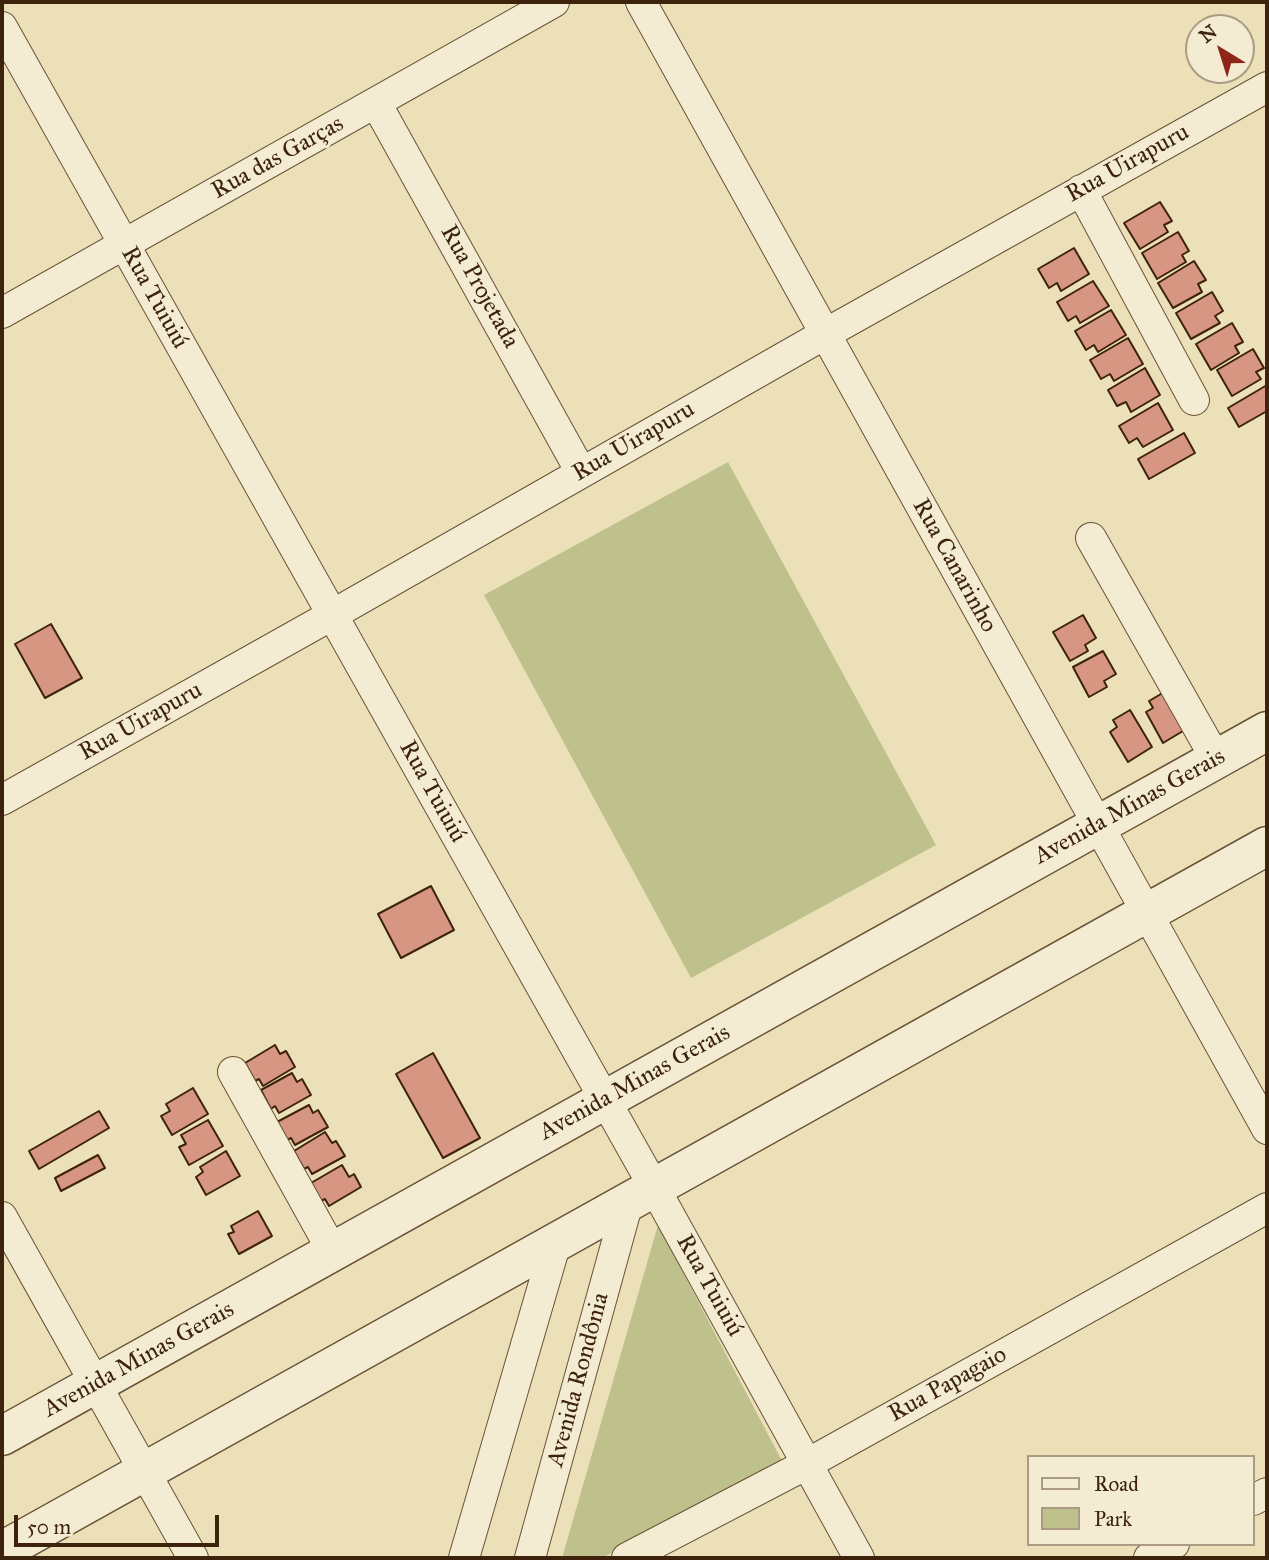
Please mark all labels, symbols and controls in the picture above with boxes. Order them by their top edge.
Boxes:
north arrow [1185,14,1255,84]
text: N [1195,20,1221,48]
street label: Rua das Garças [207,110,349,206]
street label: Rua Uirapuru [1061,118,1195,210]
street label: Rua Projetada [433,220,525,354]
street label: Rua Tuiuiú [114,242,194,354]
street label: Rua Uirapuru [568,395,700,489]
street label: Rua Canarinho [905,494,1003,638]
street label: Rua Uirapuru [74,676,208,768]
street label: Rua Tuiuiú [392,736,472,848]
street label: Avenida Minas Gerais [1030,743,1230,871]
street label: Avenida Minas Gerais [535,1019,735,1147]
street label: Rua Tuiuiú [669,1230,749,1342]
street label: Avenida Rondônia [542,1290,616,1470]
street label: Avenida Minas Gerais [39,1296,239,1424]
street label: Rua Papagaio [884,1341,1012,1429]
legend [1028,1455,1255,1546]
text: Road [1094,1471,1139,1497]
scale bar [18,1500,222,1544]
text: Park [1094,1506,1132,1532]
text: 50 m [27,1514,71,1540]

